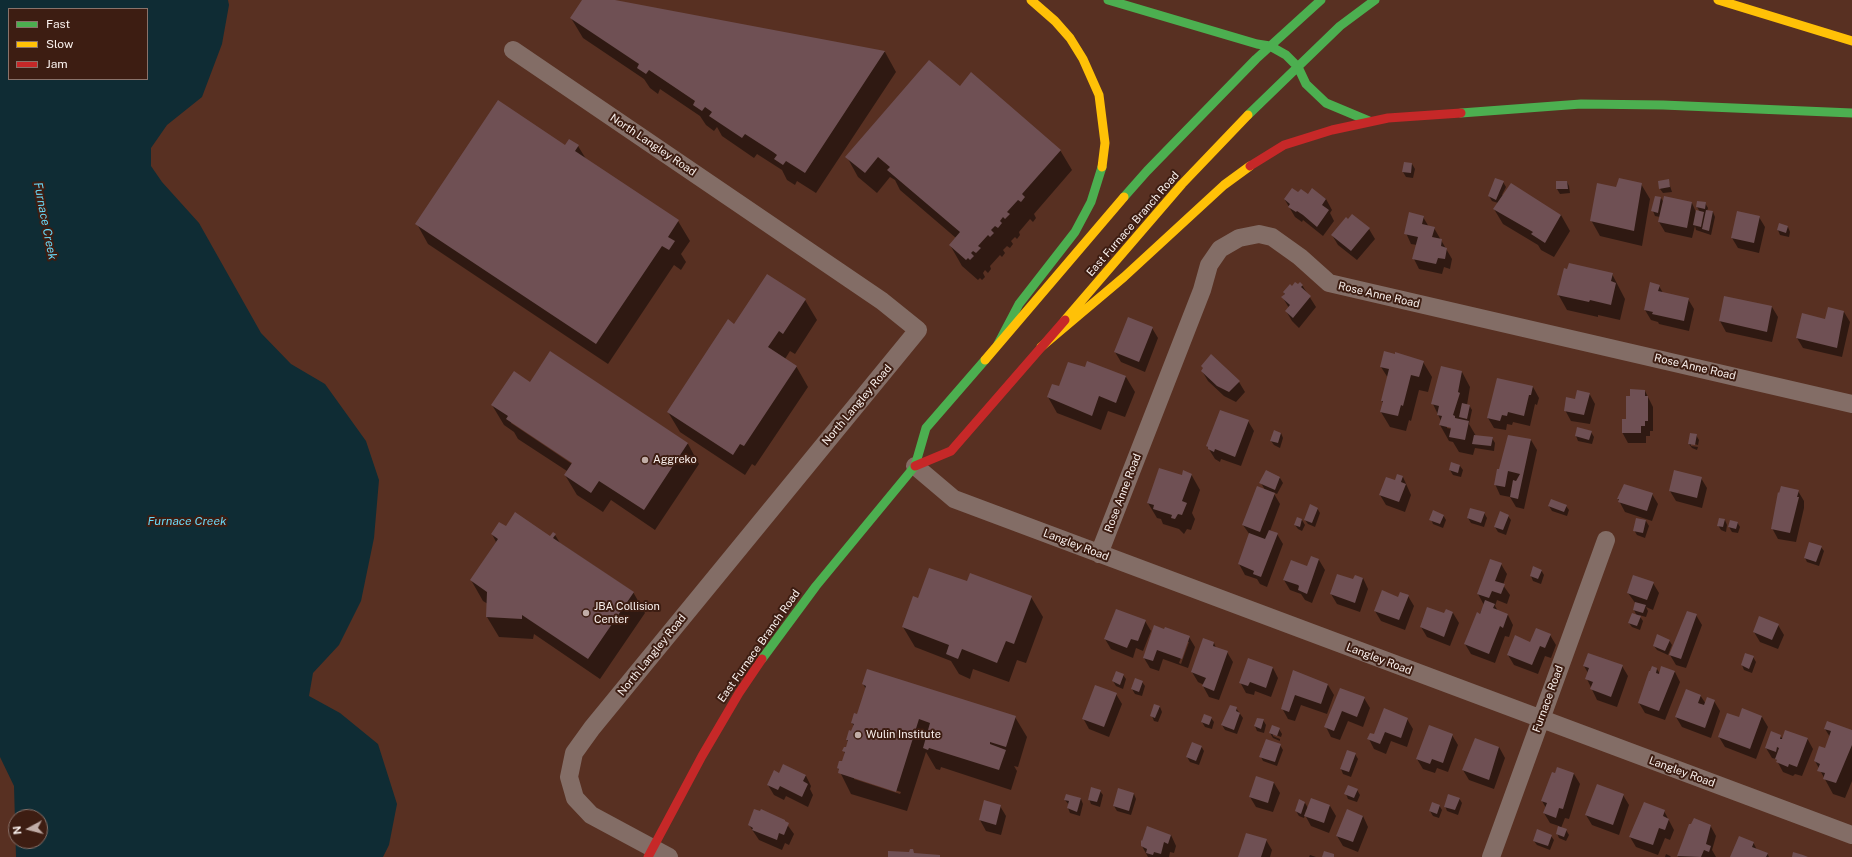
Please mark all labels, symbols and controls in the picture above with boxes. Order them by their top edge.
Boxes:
legend [8,8,148,80]
text: Fast [46,17,70,31]
text: Slow [46,37,73,51]
text: Jam [46,57,68,71]
street label: North Langley Road [607,111,699,179]
street label: East Furnace Branch Road [1084,169,1182,279]
water label: Furnace Creek [30,181,60,261]
street label: Rose Anne Road [1337,279,1421,311]
street label: Rose Anne Road [1653,351,1737,383]
street label: North Langley Road [819,362,895,448]
street label: Rose Anne Road [1102,452,1144,534]
place label: Aggreko [653,453,697,467]
marker: Aggreko [640,455,650,465]
water label: Furnace Creek [148,514,226,528]
street label: Langley Road [1041,526,1111,564]
street label: East Furnace Branch Road [715,587,803,705]
place label: JBA Collision Center [594,600,660,626]
marker: JBA Collision Center [581,608,591,618]
street label: North Langley Road [615,612,689,698]
street label: Langley Road [1344,640,1414,678]
street label: Furnace Road [1530,664,1566,734]
place label: Wulin Institute [866,728,941,742]
marker: Wulin Institute [853,730,863,740]
street label: Langley Road [1647,754,1717,790]
north arrow [8,809,48,849]
text: N [11,825,24,835]

